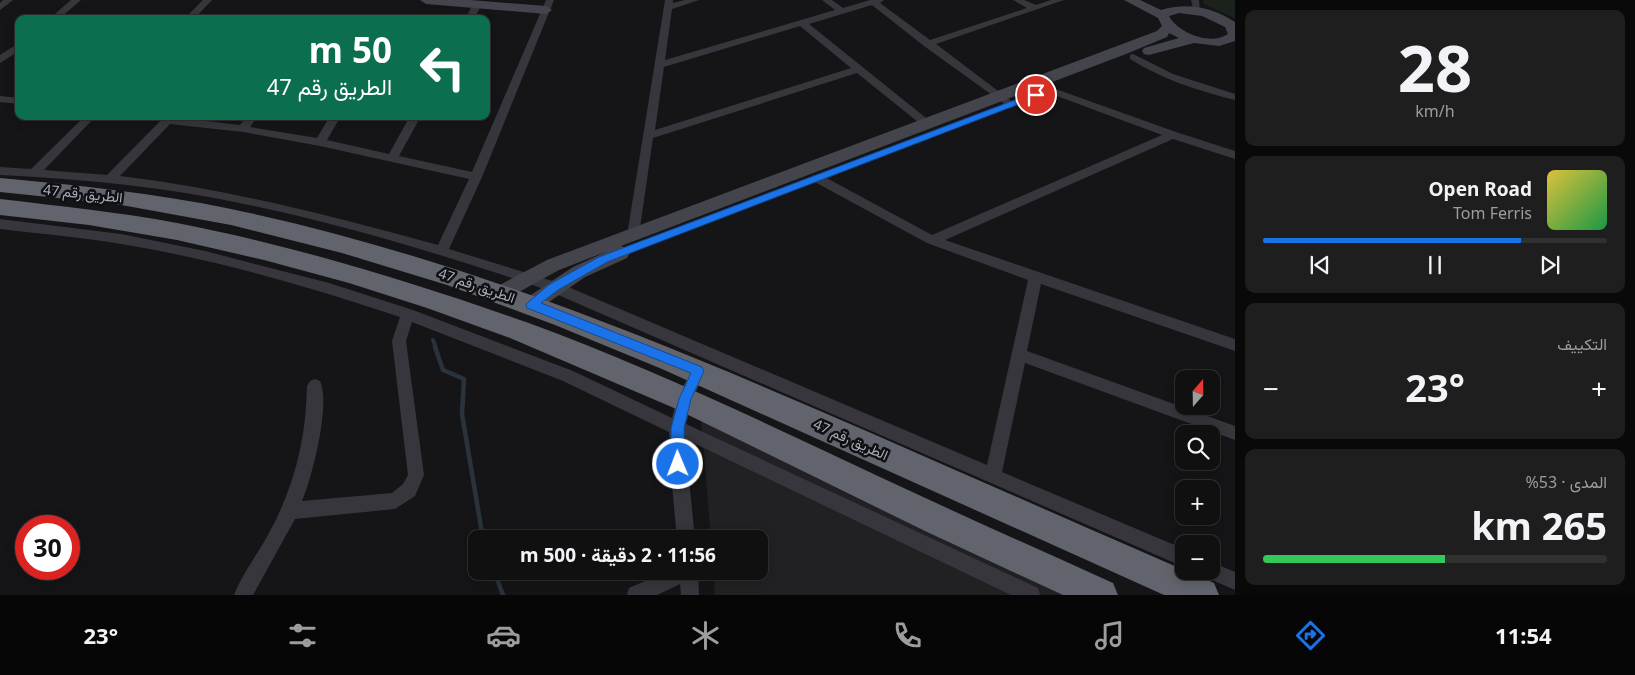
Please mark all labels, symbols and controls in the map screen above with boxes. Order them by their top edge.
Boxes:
text: 28 [1398,23,1472,111]
text: 50 m [309,26,392,73]
icon: left [410,35,475,100]
text: الطريق رقم 47 [267,71,392,101]
pin [1015,74,1057,116]
icon: arrive [1022,81,1050,109]
text: km/h [1415,100,1455,122]
text: Open Road [1429,176,1532,202]
street label: الطريق رقم 47 [42,179,124,207]
text: Tom Ferris [1453,202,1532,224]
icon: previous [1306,251,1334,279]
icon: pause [1421,251,1449,279]
icon: next [1536,251,1564,279]
street label: الطريق رقم 47 [436,263,518,307]
text: التكييف [1557,333,1607,355]
text: 23° [1405,361,1465,413]
text: − [1263,369,1279,407]
text: + [1591,369,1607,407]
north arrow [1175,370,1220,415]
map controls [1175,370,1220,580]
street label: الطريق رقم 47 [811,414,891,464]
button: search [1175,425,1220,470]
position arrow [651,437,703,489]
text: المدى · 53% [1525,471,1607,493]
button: + [1175,480,1220,525]
text: 265 km [1471,499,1607,551]
speed limit sign: 30 [15,515,80,580]
button: − [1175,535,1220,580]
text: 11:56 · 2 دقيقة · 500 m [520,542,716,568]
icon: filters [285,618,320,653]
icon: car [486,618,521,653]
icon: climate [688,618,723,653]
icon: phone [890,618,925,653]
icon: music [1092,618,1127,653]
icon: directions [1293,618,1328,653]
text: 23° [83,620,118,650]
text: 11:54 [1495,620,1552,650]

